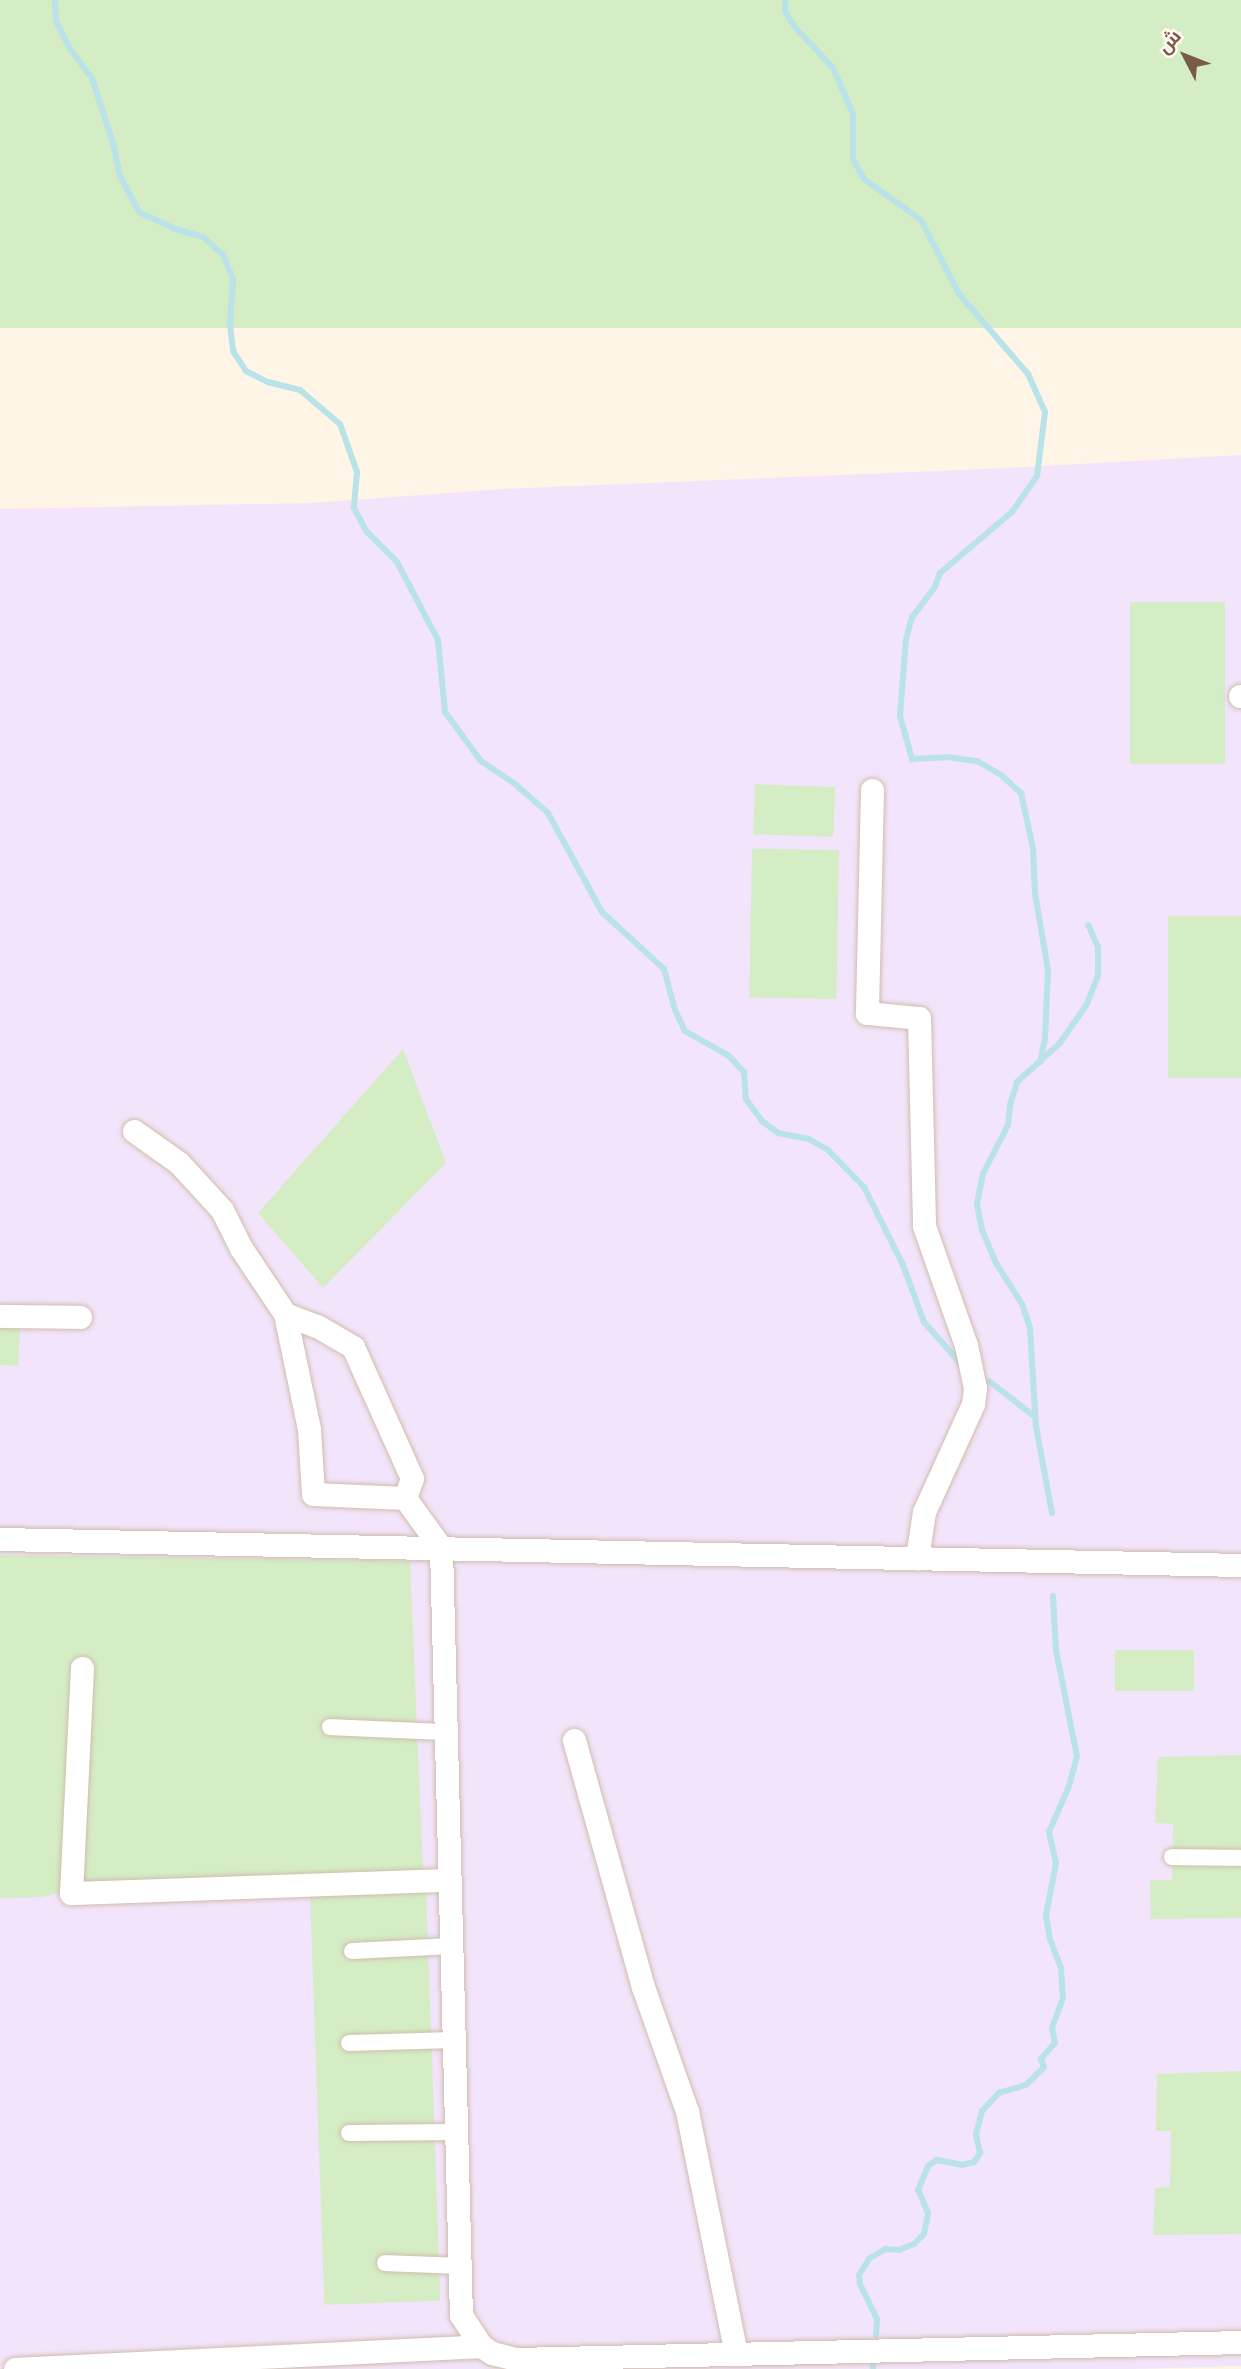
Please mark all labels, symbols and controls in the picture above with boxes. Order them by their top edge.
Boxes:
north arrow [1150,21,1220,91]
text: ش [1152,25,1186,58]

